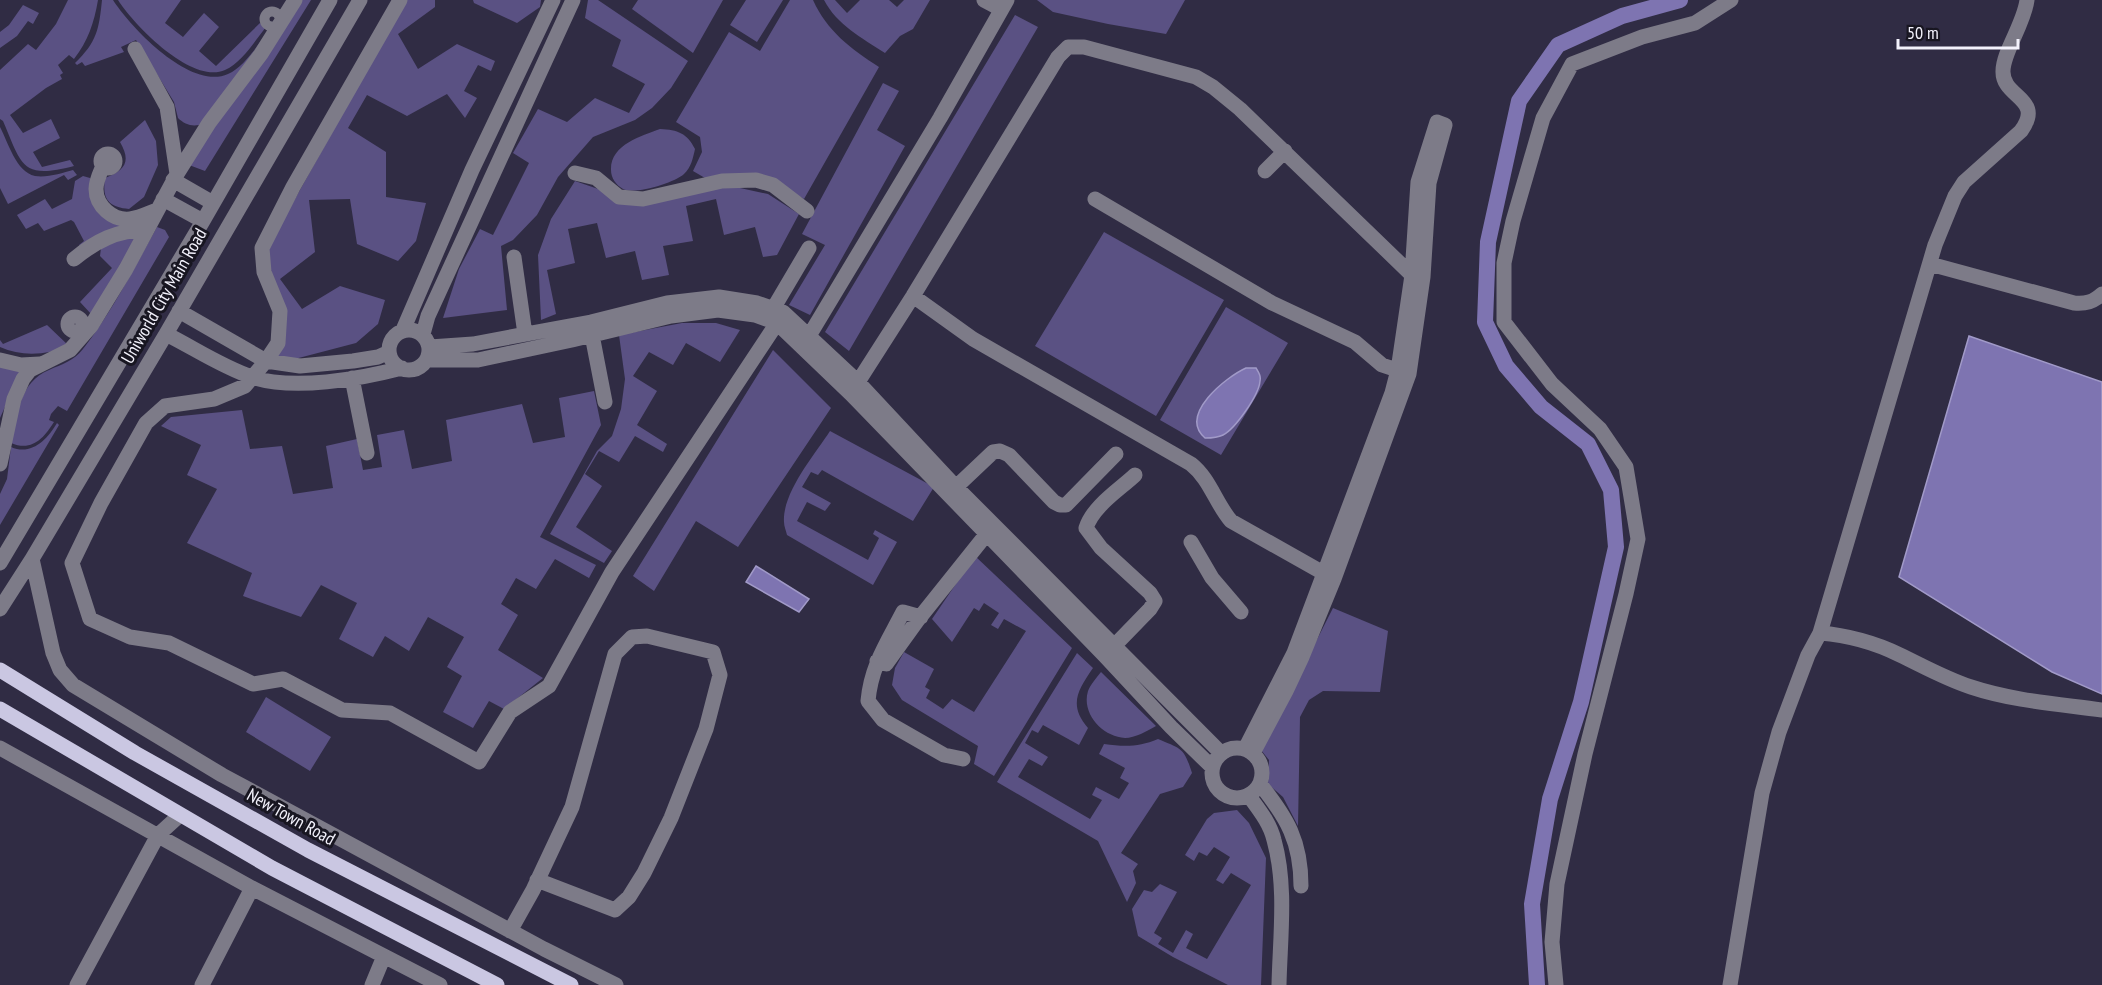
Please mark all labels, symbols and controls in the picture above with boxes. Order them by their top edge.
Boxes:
scale bar [1898,12,2018,50]
text: 50 m [1907,21,1939,44]
street label: Uniworld City Main Road [116,224,212,367]
street label: New Town Road [243,783,339,850]

